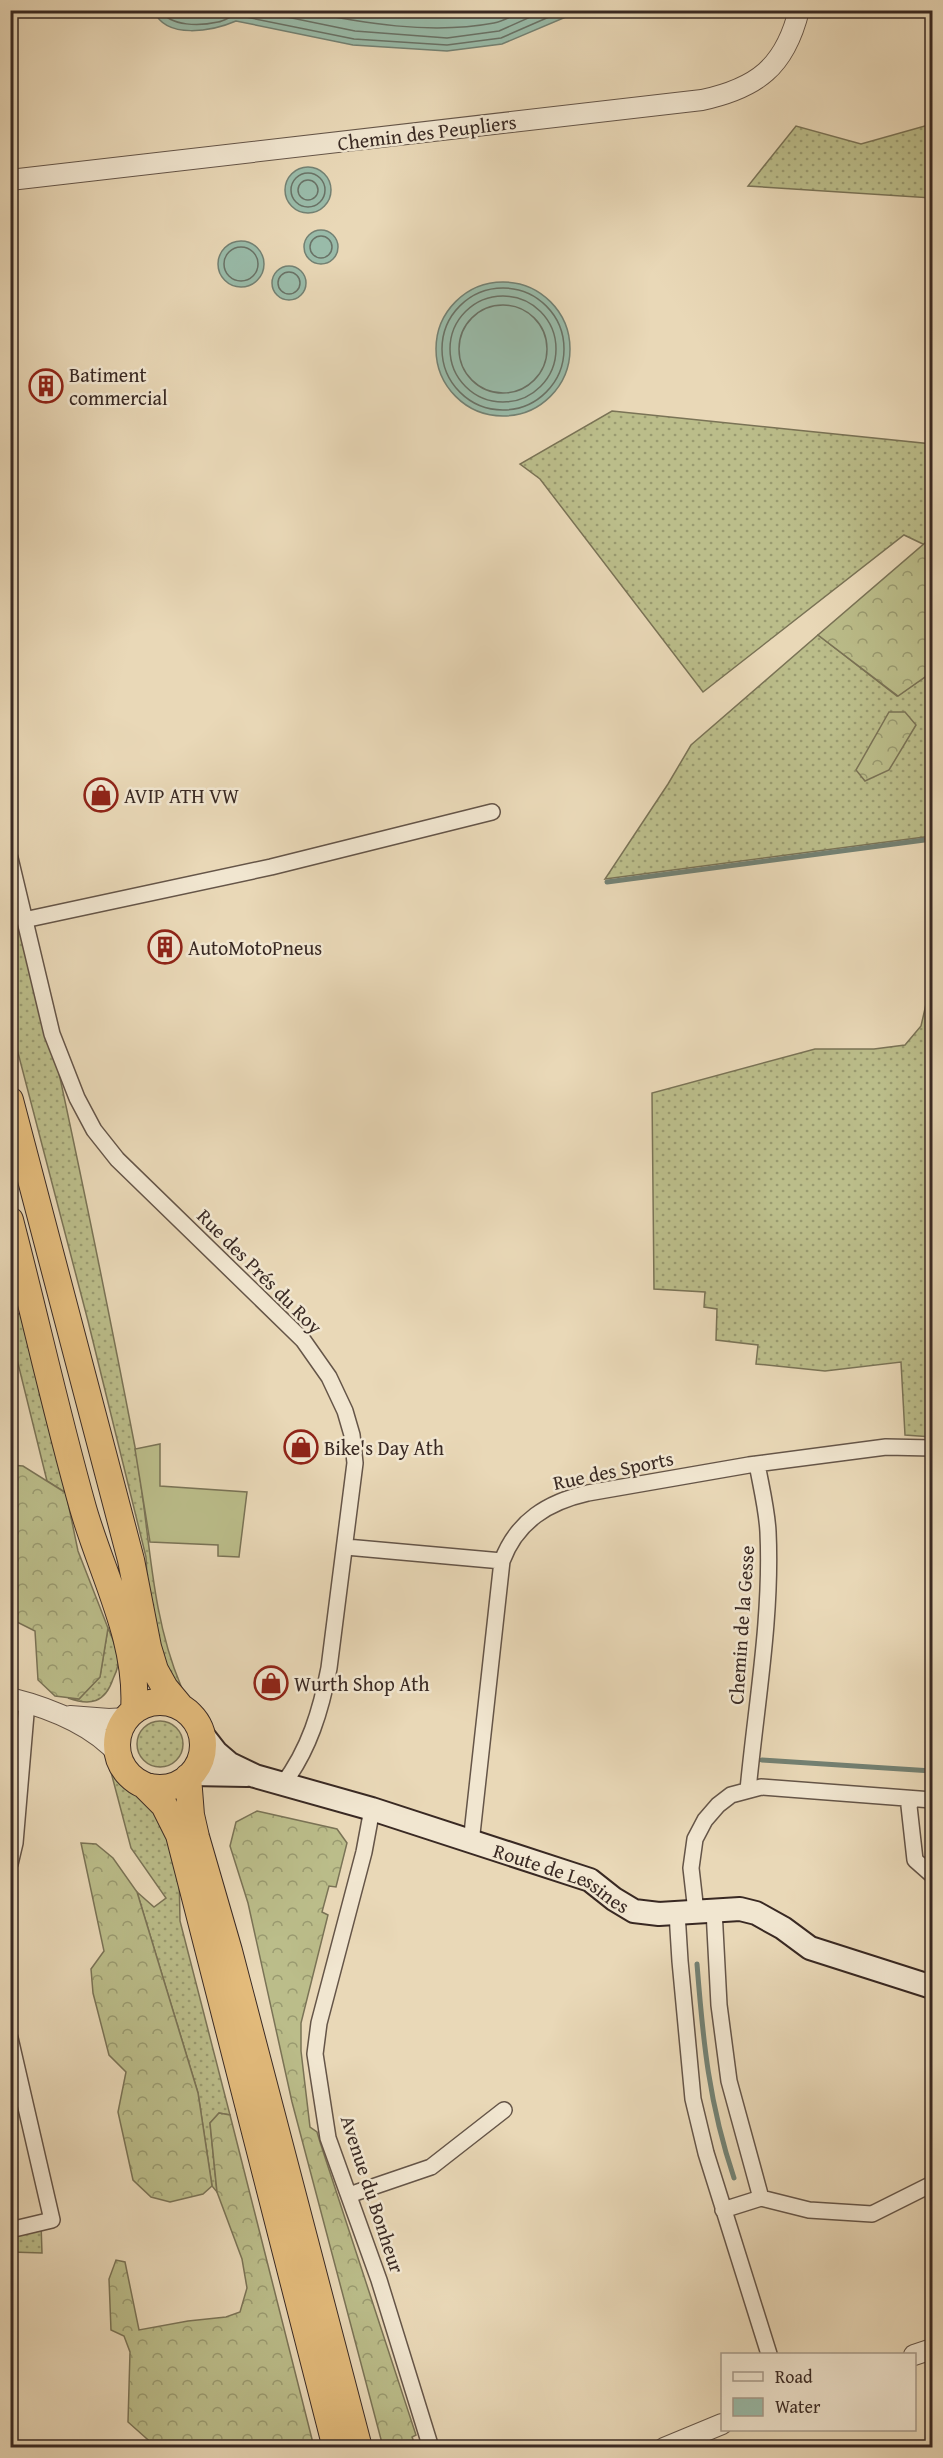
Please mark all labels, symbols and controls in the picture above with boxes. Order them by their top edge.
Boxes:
street label: Chemin des Peupliers [336,107,518,157]
place label: Batiment commercial [69,360,168,412]
building icon: Batiment commercial [28,368,64,404]
shop icon: AVIP ATH VW [83,777,119,813]
place label: AVIP ATH VW [124,781,239,810]
building icon: AutoMotoPneus [147,929,183,965]
place label: AutoMotoPneus [188,933,322,962]
street label: Rue des Prés du Roy [191,1202,329,1340]
shop icon: Bike's Day Ath [283,1429,319,1465]
place label: Bike's Day Ath [324,1433,444,1462]
street label: Rue des Sports [550,1443,676,1497]
street label: Chemin de la Gesse [721,1544,761,1706]
shop icon: Wurth Shop Ath [253,1665,289,1701]
place label: Wurth Shop Ath [294,1669,430,1698]
street label: Route de Lessines [490,1835,635,1920]
street label: Avenue du Bonheur [334,2111,412,2277]
legend [721,2353,916,2431]
text: Road [775,2363,813,2390]
text: Water [775,2393,821,2420]

